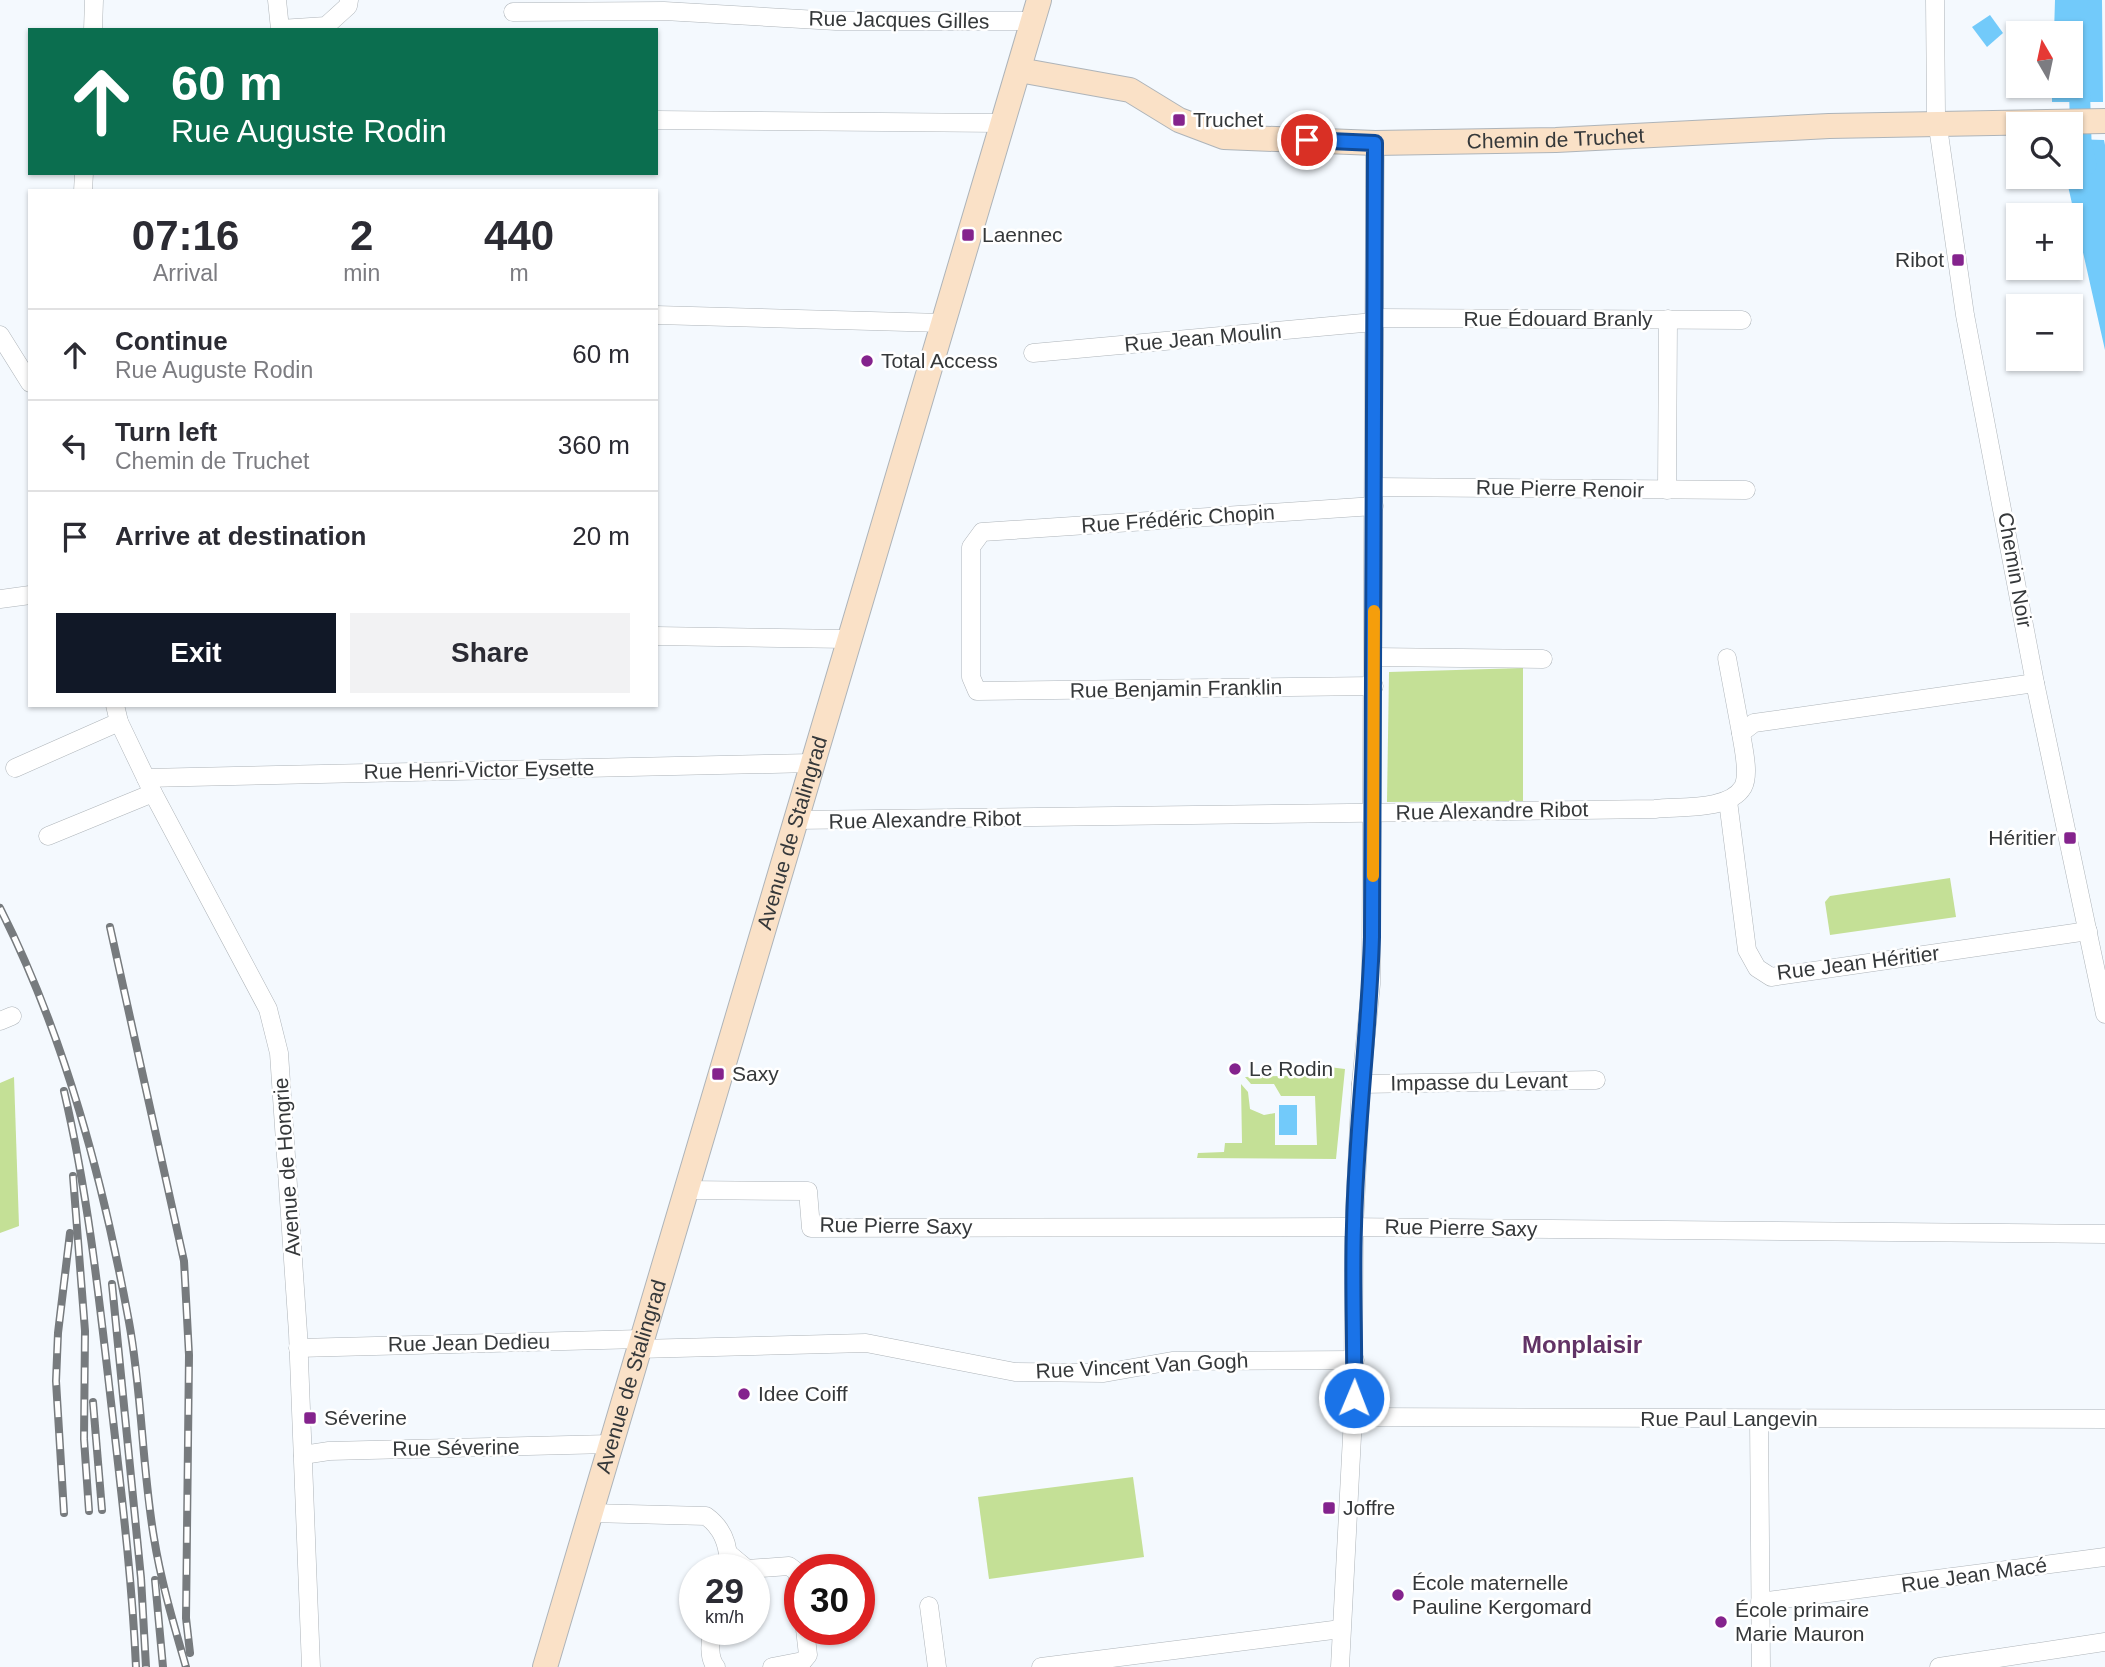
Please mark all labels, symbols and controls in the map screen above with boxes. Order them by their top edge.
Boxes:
street label: Rue Jacques Gilles [808,6,990,33]
north arrow [2006,21,2082,98]
map controls [2006,21,2083,371]
icon: ahead [56,56,147,147]
text: 60 m [171,56,283,110]
place label: Truchet [1193,108,1264,131]
pin [1277,110,1337,170]
marker: Truchet [1171,112,1187,128]
button: search [2006,112,2083,189]
text: Rue Auguste Rodin [171,113,447,149]
icon: arrive [1288,121,1326,159]
street label: Chemin de Truchet [1467,123,1645,152]
button: + [2006,203,2083,280]
text: 07:16 [132,212,239,259]
text: 2 [350,212,373,259]
text: 440 [484,212,554,259]
place label: Laennec [982,223,1063,246]
marker: Laennec [960,227,976,243]
place label: Ribot [1895,248,1944,271]
marker: Ribot [1950,252,1966,268]
text: Arrival [153,260,218,286]
text: min [343,260,380,286]
text: m [510,260,529,286]
button: − [2006,294,2083,371]
street label: Rue Édouard Branly [1463,307,1653,330]
street label: Rue Jean Moulin [1123,319,1282,356]
text: Continue [115,326,228,356]
icon: ahead [56,336,94,374]
text: 60 m [572,339,630,369]
place label: Total Access [881,349,998,372]
marker: Total Access [859,353,875,369]
text: Rue Auguste Rodin [115,357,313,383]
text: Turn left [115,417,217,447]
icon: left [56,427,94,465]
text: 360 m [558,430,630,460]
text: Chemin de Truchet [115,448,309,474]
street label: Rue Pierre Renoir [1476,476,1644,501]
street label: Rue Frédéric Chopin [1081,500,1275,537]
street label: Chemin Noir [1994,510,2037,629]
icon: arrive [56,518,94,556]
text: Arrive at destination [115,521,366,551]
text: 20 m [572,521,630,551]
button: Exit [56,613,336,693]
button: Share [350,613,630,693]
street label: Rue Benjamin Franklin [1070,675,1282,702]
street label: Avenue de Stalingrad [752,733,831,932]
street label: Rue Henri-Victor Eysette [363,756,595,783]
street label: Rue Alexandre Ribot [1395,797,1589,824]
street label: Rue Alexandre Ribot [828,806,1022,833]
place label: Héritier [1988,826,2056,849]
marker: Héritier [2062,830,2078,846]
street label: Rue Jean Héritier [1775,941,1940,984]
place label: Le Rodin [1249,1057,1333,1080]
marker: Le Rodin [1227,1061,1243,1077]
place label: Saxy [732,1062,779,1085]
marker: Saxy [710,1066,726,1082]
street label: Impasse du Levant [1390,1068,1568,1095]
street label: Avenue de Hongrie [269,1077,304,1257]
street label: Rue Pierre Saxy [819,1213,973,1238]
street label: Rue Pierre Saxy [1384,1215,1538,1240]
street label: Avenue de Stalingrad [591,1277,670,1476]
street label: Rue Jean Dedieu [388,1330,550,1355]
district label: Monplaisir [1522,1331,1642,1358]
street label: Rue Vincent Van Gogh [1035,1348,1249,1383]
position arrow [1317,1361,1391,1435]
place label: Idee Coiff [758,1382,848,1405]
marker: Idee Coiff [736,1386,752,1402]
place label: Séverine [324,1406,407,1429]
street label: Rue Paul Langevin [1640,1407,1818,1430]
marker: Séverine [302,1410,318,1426]
street label: Rue Séverine [392,1435,520,1460]
place label: Joffre [1343,1496,1395,1519]
marker: Joffre [1321,1500,1337,1516]
street label: Rue Jean Macé [1899,1553,2048,1596]
speed limit sign: 30 [784,1554,875,1645]
text: 29 [705,1571,744,1610]
place label: École maternelle Pauline Kergomard [1412,1571,1592,1618]
marker: École maternelle Pauline Kergomard [1390,1587,1406,1603]
place label: École primaire Marie Mauron [1735,1598,1869,1645]
text: km/h [705,1607,744,1627]
marker: École primaire Marie Mauron [1713,1614,1729,1630]

